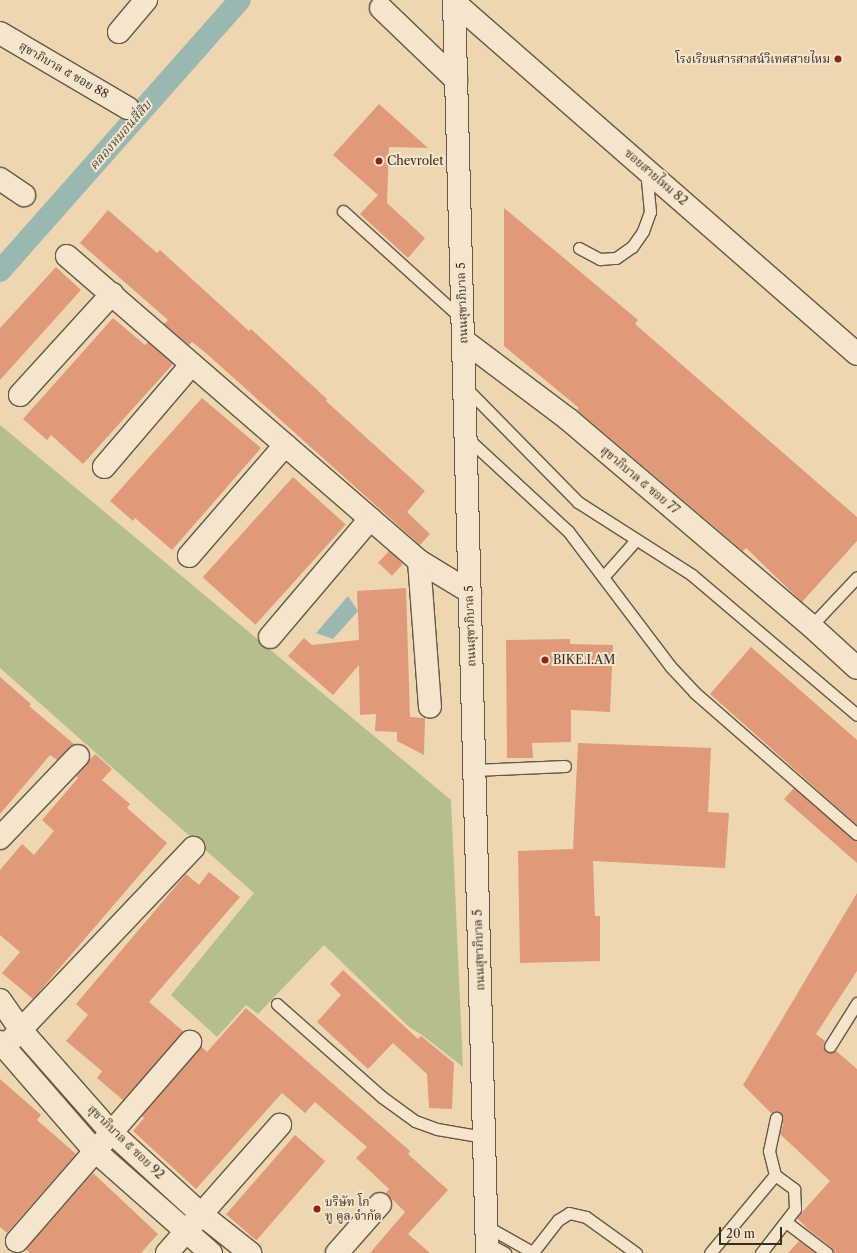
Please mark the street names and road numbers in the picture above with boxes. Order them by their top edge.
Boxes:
street label: สุขาภิบาล ๕ ซอย 88 [17,39,111,101]
street label: ซอยสายไหม 82 [622,146,690,208]
street label: ถนนสุขาภิบาล 5 [453,262,471,344]
street label: สุขาภิบาล ๕ ซอย 77 [598,443,682,517]
street label: ถนนสุขาภิบาล 5 [461,585,479,667]
street label: ถนนสุขาภิบาล 5 [470,909,488,991]
street label: สุขาภิบาล ๕ ซอย 92 [85,1102,167,1182]

